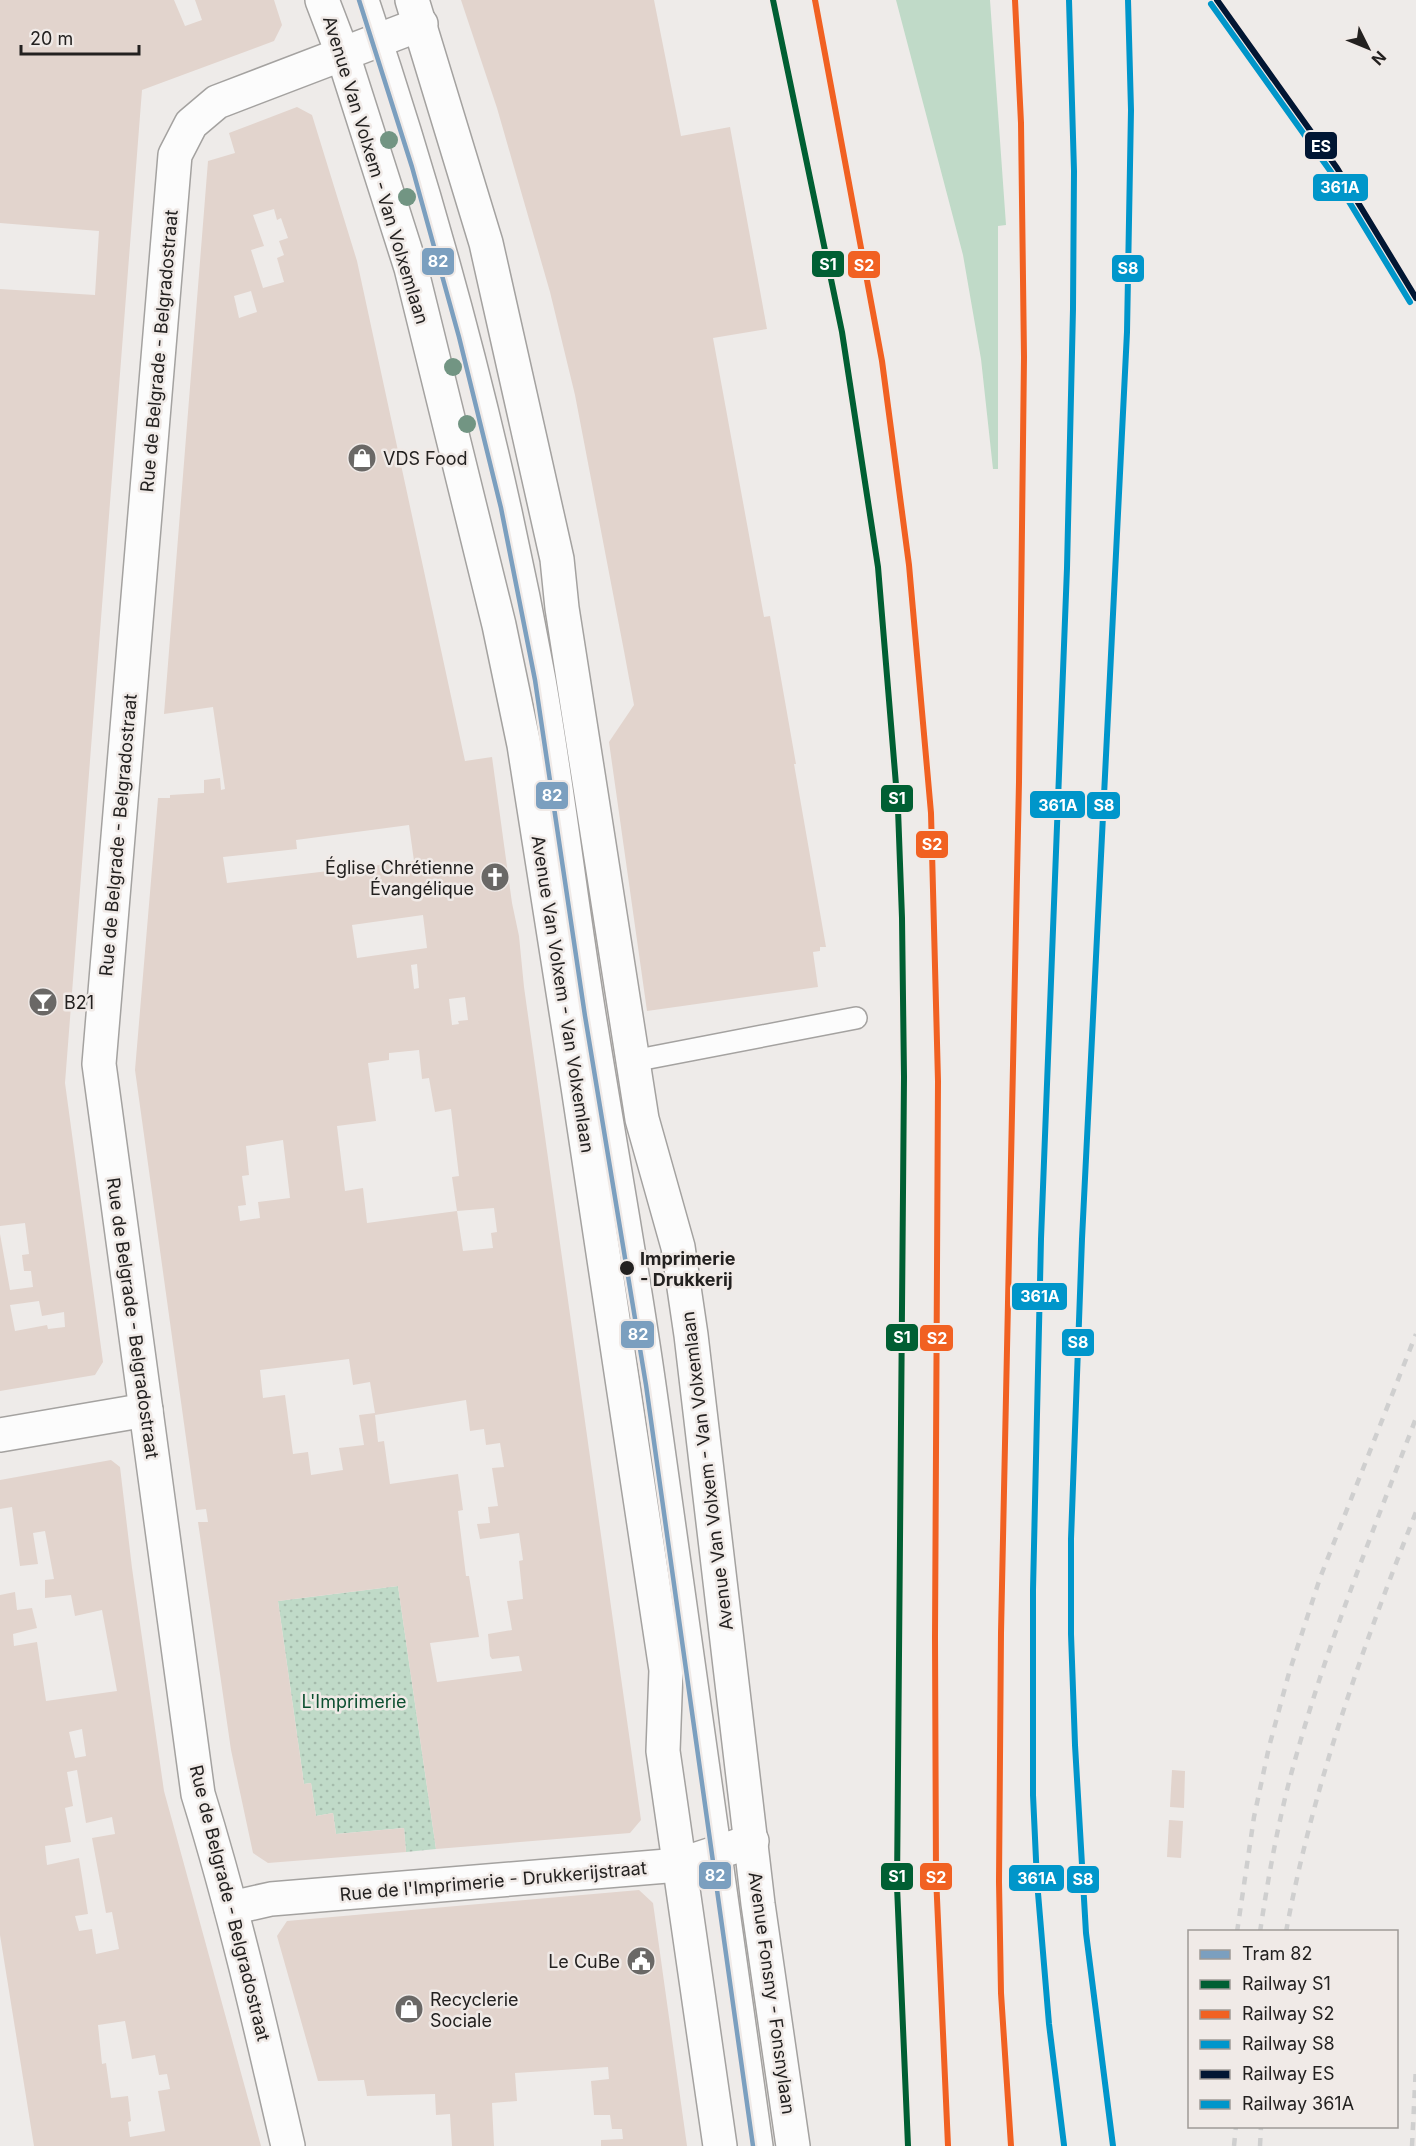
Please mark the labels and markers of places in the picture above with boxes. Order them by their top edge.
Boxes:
shop icon: VDS Food [346,442,378,474]
place label: VDS Food [383,448,468,469]
place label: Église Chrétienne Évangélique [325,856,474,899]
church icon: Église Chrétienne Évangélique [479,861,511,893]
bar icon: B21 [27,986,59,1018]
place label: B21 [64,992,94,1013]
place label: Imprimerie - Drukkerij [640,1248,736,1290]
marker: Imprimerie - Drukkerij [618,1259,636,1277]
public building icon: Le CuBe [625,1945,657,1977]
place label: Le CuBe [548,1951,620,1972]
place label: Recyclerie Sociale [430,1989,519,2031]
shop icon: Recyclerie Sociale [393,1993,425,2025]

